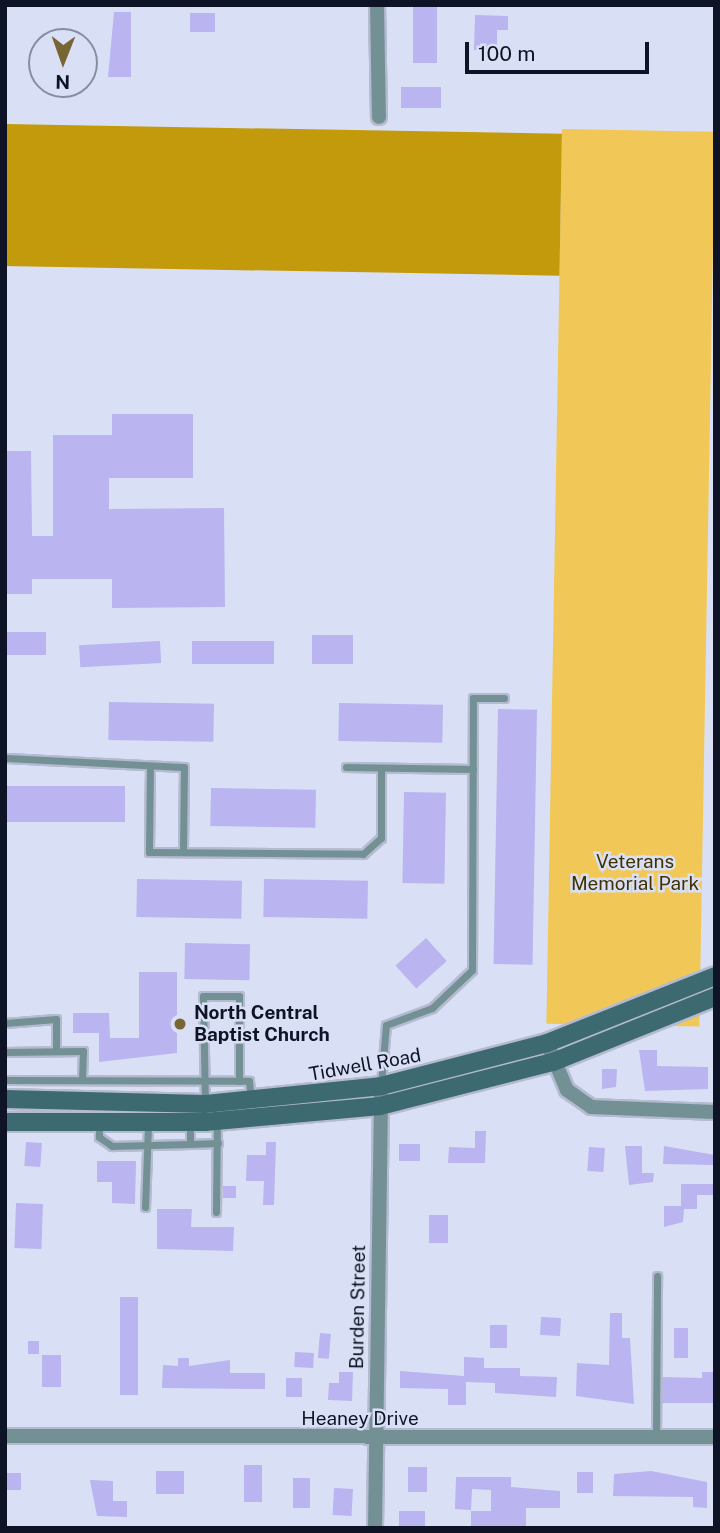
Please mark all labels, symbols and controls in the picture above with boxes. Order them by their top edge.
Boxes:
north arrow [28,28,98,98]
scale bar [468,28,652,72]
text: 100 m [478,41,535,66]
text: N [55,71,70,93]
park label: Veterans Memorial Park [571,851,699,895]
place label: North Central Baptist Church [194,1002,330,1046]
marker: North Central Baptist Church [172,1016,188,1032]
street label: Tidwell Road [307,1044,423,1086]
street label: Burden Street [346,1245,370,1369]
street label: Heaney Drive [301,1408,419,1430]

